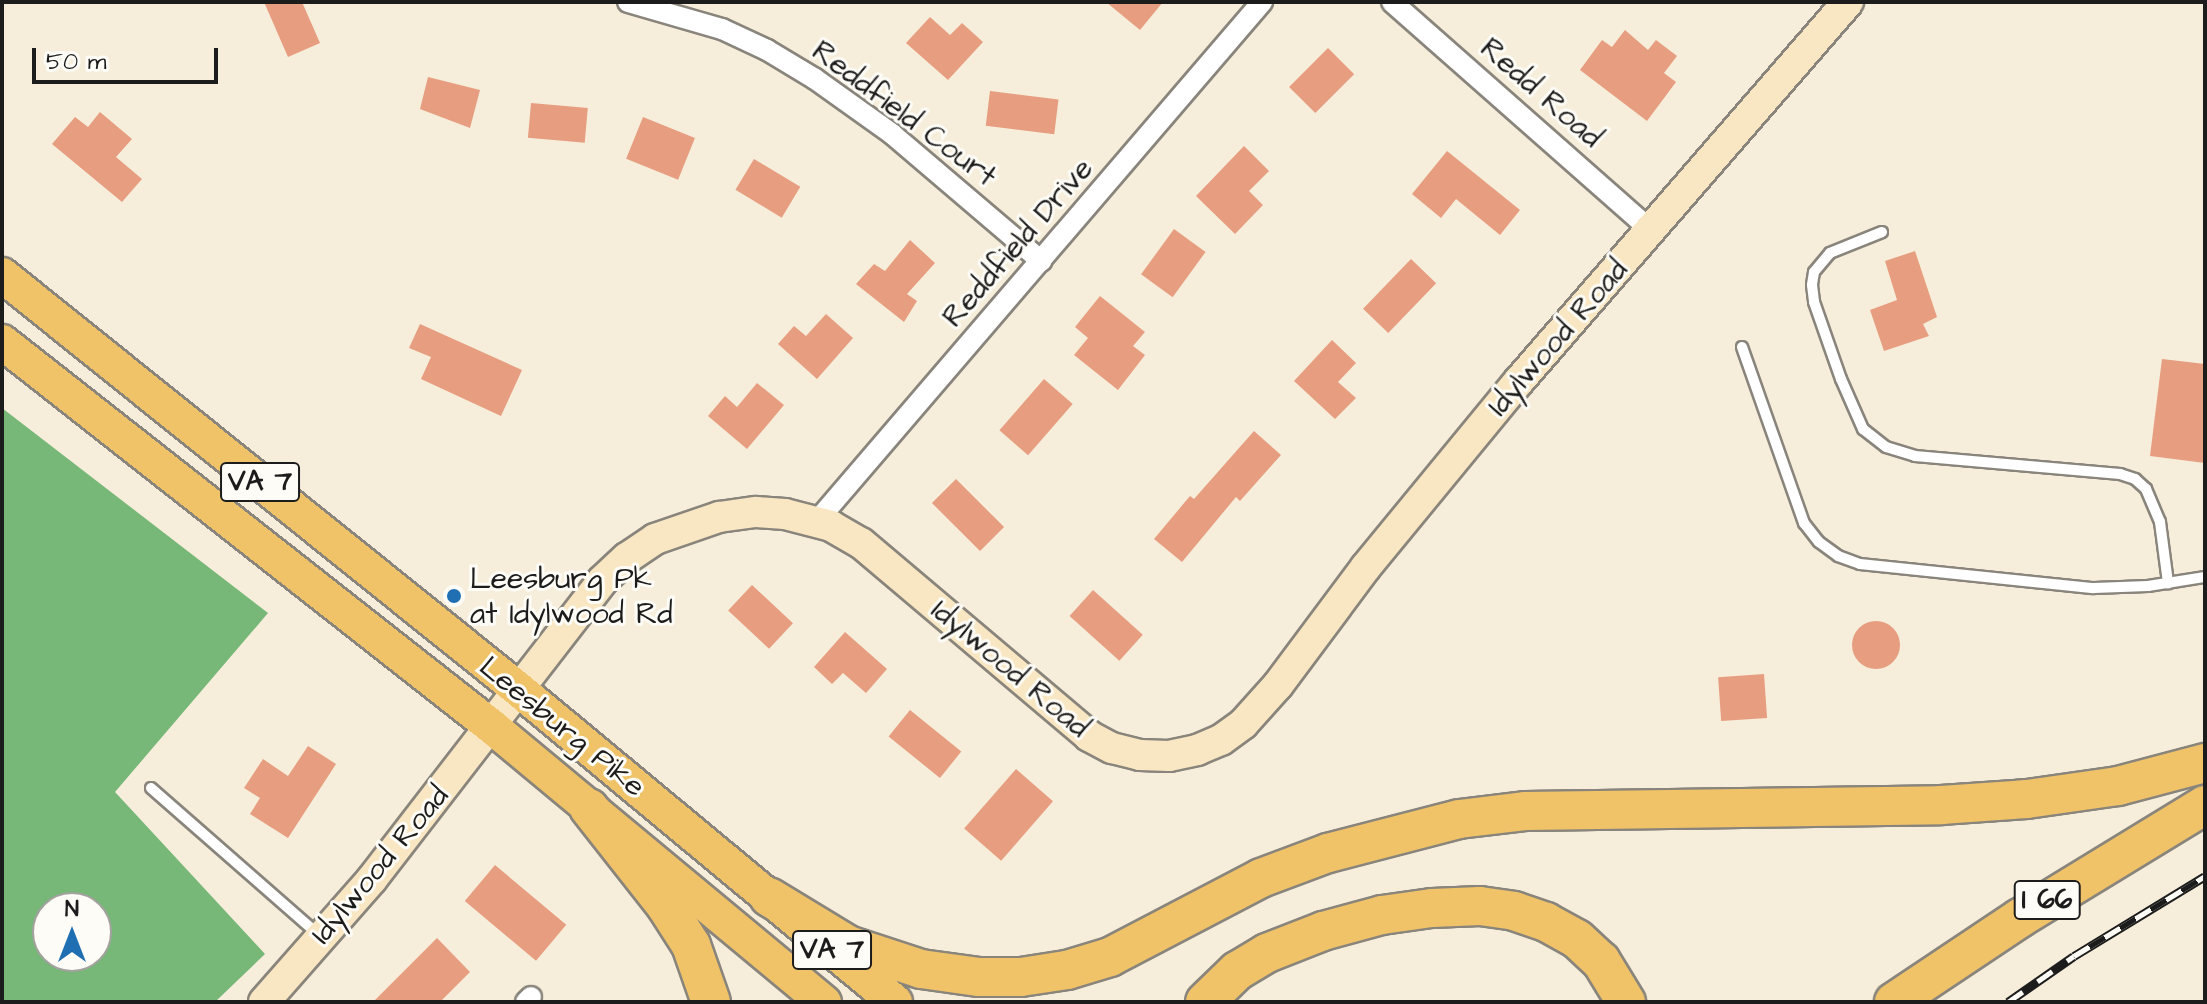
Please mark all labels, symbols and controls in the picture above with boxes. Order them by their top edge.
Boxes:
street label: Redd Road [1473,30,1609,156]
scale bar [36,32,222,82]
street label: Reddfield Court [805,33,1003,195]
text: 50 m [46,45,106,79]
street label: Reddfield Drive [935,151,1101,335]
street label: Idylwood Road [1480,252,1636,424]
road number: VA 7 [220,458,300,506]
place label: Leesburg Pk at Idylwood Rd [470,561,673,632]
marker: Leesburg Pk at Idylwood Rd [445,587,463,605]
street label: Idylwood Road [924,592,1096,746]
street label: Leesburg Pike [472,649,652,805]
street label: Idylwood Road [303,779,457,951]
road number: I 66 [2013,876,2081,924]
north arrow [32,892,112,972]
text: N [65,894,79,925]
road number: VA 7 [792,926,872,974]

